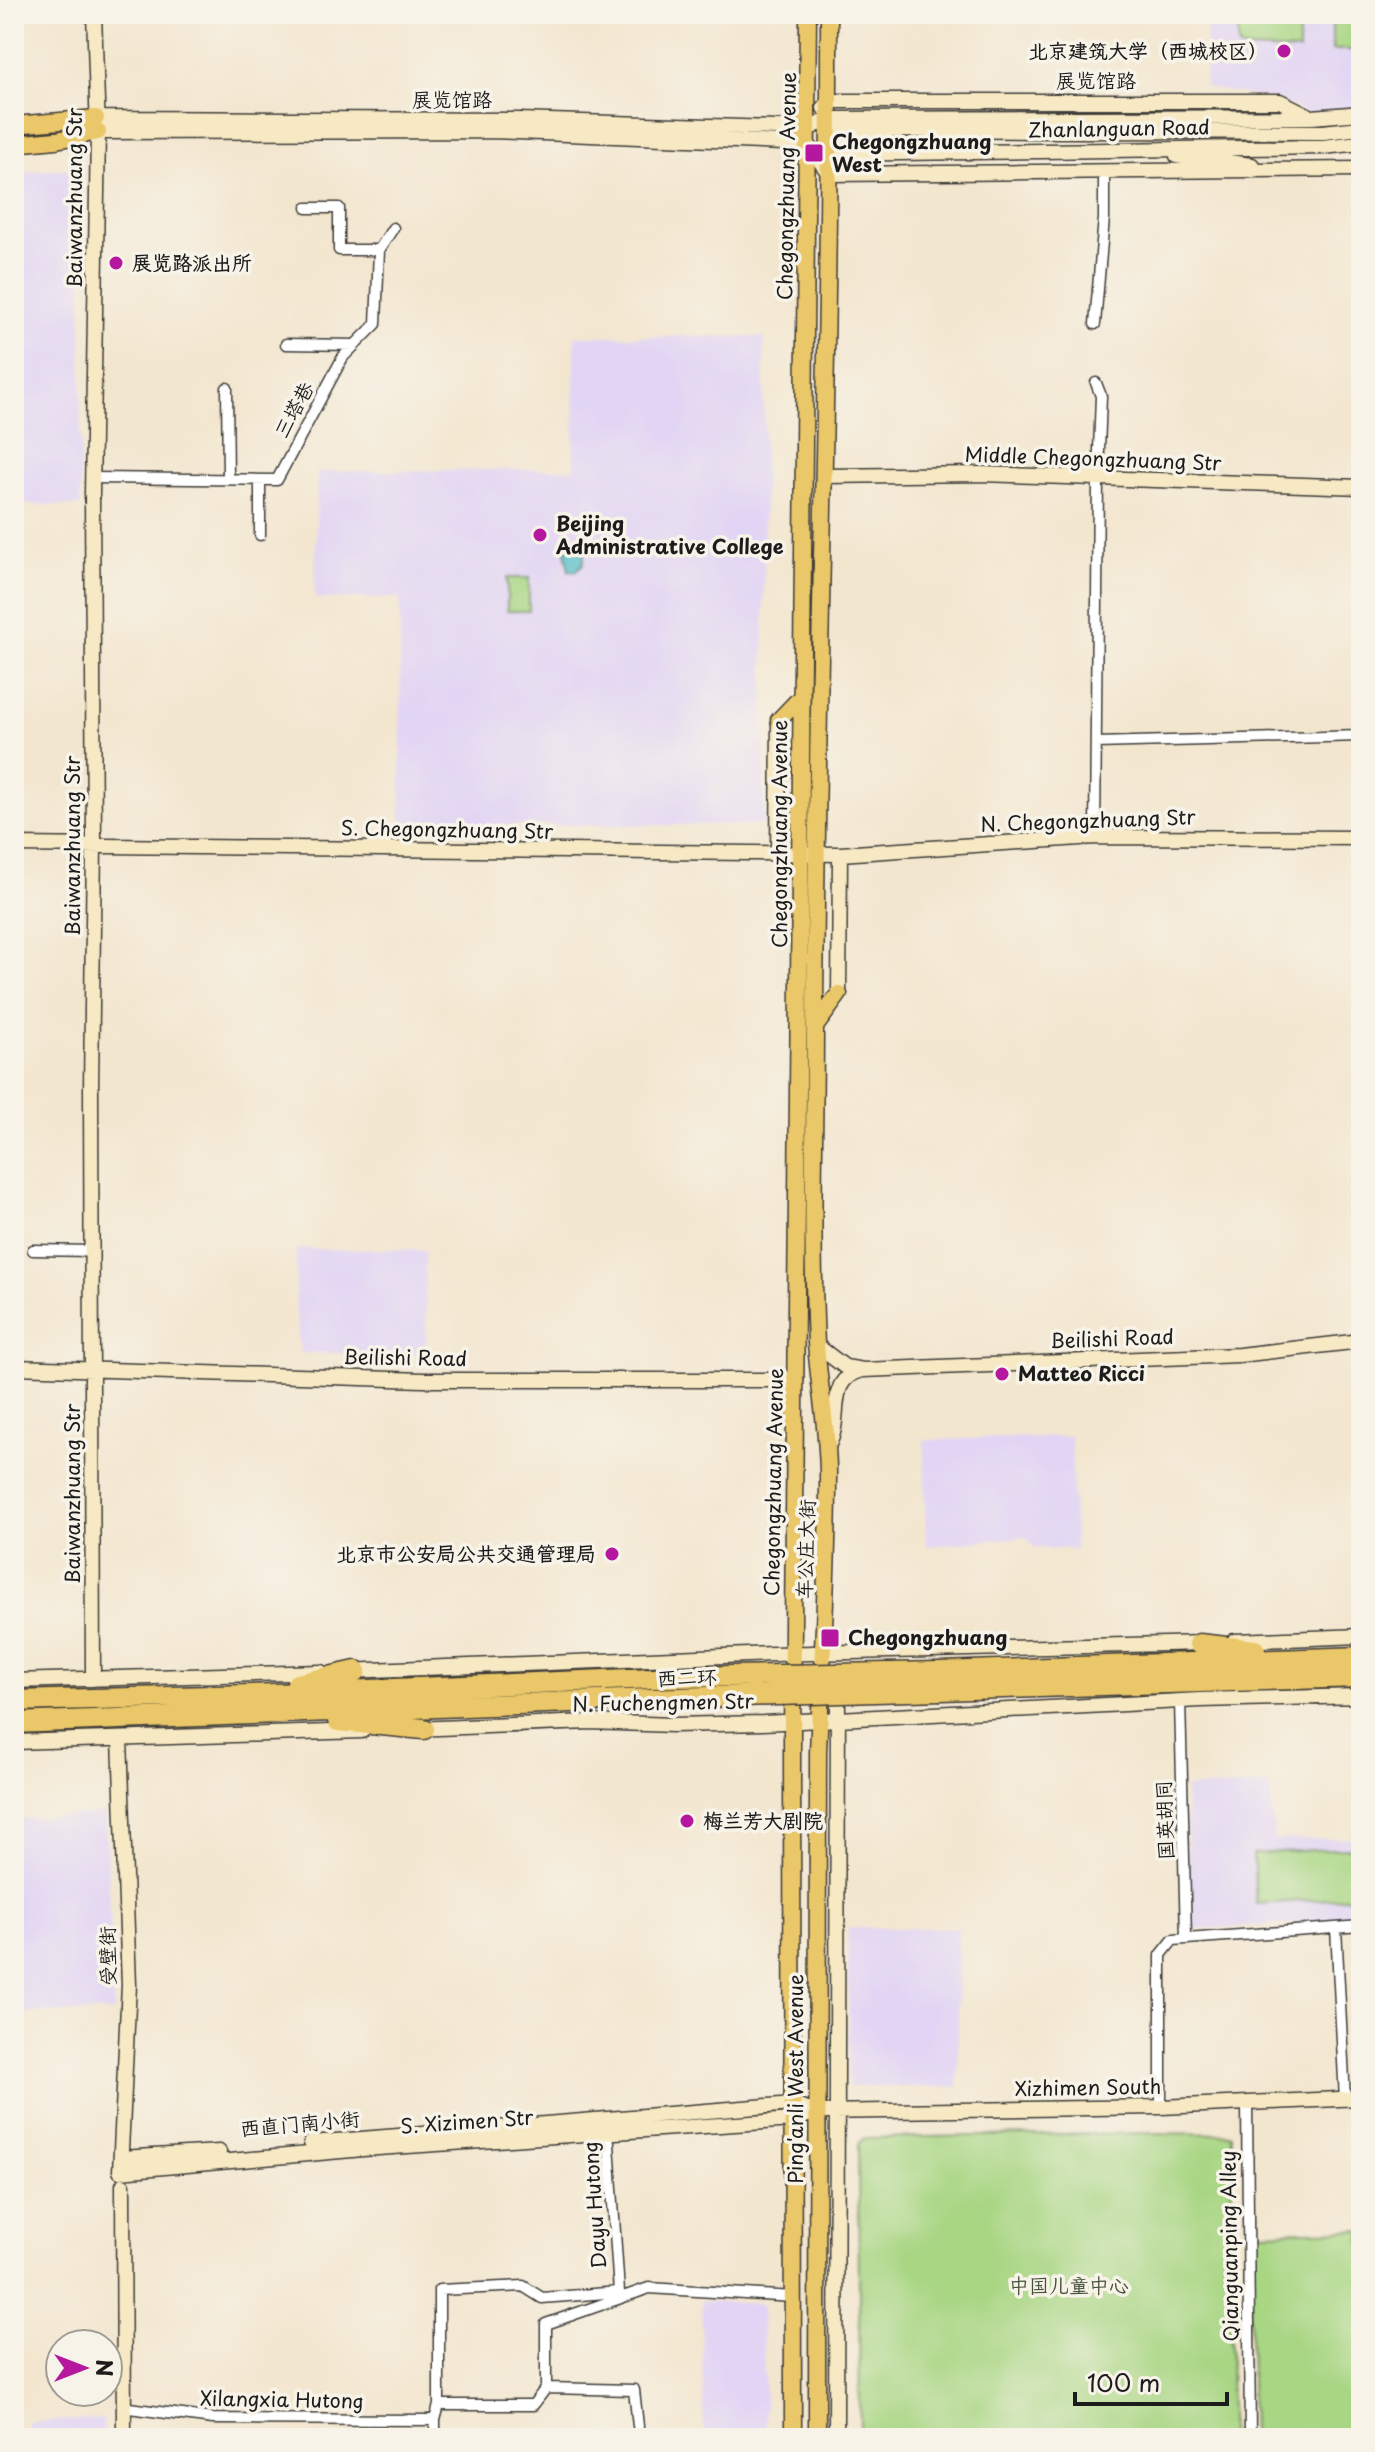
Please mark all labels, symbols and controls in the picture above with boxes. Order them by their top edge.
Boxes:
place label: 北京建筑大学（西城校区） [1028,35,1268,65]
marker: 北京建筑大学（西城校区） [1275,42,1293,60]
street label: 展览馆路 [1056,65,1137,95]
street label: Chegongzhuang Avenue [769,72,803,300]
street label: 展览馆路 [412,84,493,114]
street label: Baiwanzhuang Str [59,107,89,288]
street label: Zhanlanguan Road [1028,111,1210,145]
place label: Chegongzhuang West [832,126,991,179]
marker: Chegongzhuang West [803,142,825,164]
place label: 展览路派出所 [132,247,252,277]
marker: 展览路派出所 [107,254,125,272]
street label: 三塔巷 [266,375,321,443]
street label: Middle Chegongzhuang Str [964,439,1223,477]
place label: Beijing Administrative College [555,508,784,561]
marker: Beijing Administrative College [531,526,549,544]
street label: Chegongzhuang Avenue [764,720,794,948]
street label: Baiwanzhuang Str [57,755,87,936]
street label: N. Chegongzhuang Str [980,801,1197,839]
street label: S. Chegongzhuang Str [341,812,554,846]
street label: Beilishi Road [1050,1321,1174,1355]
street label: Beilishi Road [343,1341,467,1373]
place label: Matteo Ricci [1018,1358,1145,1388]
marker: Matteo Ricci [993,1365,1011,1383]
street label: Chegongzhuang Avenue [756,1368,790,1596]
street label: Baiwanzhuang Str [57,1403,87,1584]
street label: 车公庄大街 [788,1498,822,1599]
place label: 北京市公安局公共交通管理局 [336,1538,596,1568]
marker: 北京市公安局公共交通管理局 [603,1545,621,1563]
place label: Chegongzhuang [848,1622,1007,1652]
marker: Chegongzhuang [819,1627,841,1649]
street label: 西二环 [656,1661,717,1693]
street label: N. Fuchengmen Str [572,1685,754,1719]
street label: 国英胡同 [1148,1780,1180,1861]
place label: 梅兰芳大剧院 [703,1805,823,1835]
marker: 梅兰芳大剧院 [678,1812,696,1830]
street label: 受壁街 [91,1926,123,1986]
street label: Ping'anli West Avenue [780,1974,810,2184]
street label: Xizhimen South [1014,2071,1161,2103]
street label: S. Xizimen Str [399,2101,535,2141]
street label: 西直门南小街 [239,2103,361,2143]
street label: Dayu Hutong [575,2140,613,2270]
street label: Qianguanping Alley [1212,2150,1246,2342]
park label: 中国儿童中心 [1009,2270,1129,2300]
north arrow [44,2328,124,2408]
scale bar [1075,2356,1227,2406]
text: N [89,2359,122,2377]
text: 100 m [1087,2364,1160,2400]
street label: Xilangxia Hutong [200,2383,364,2415]

